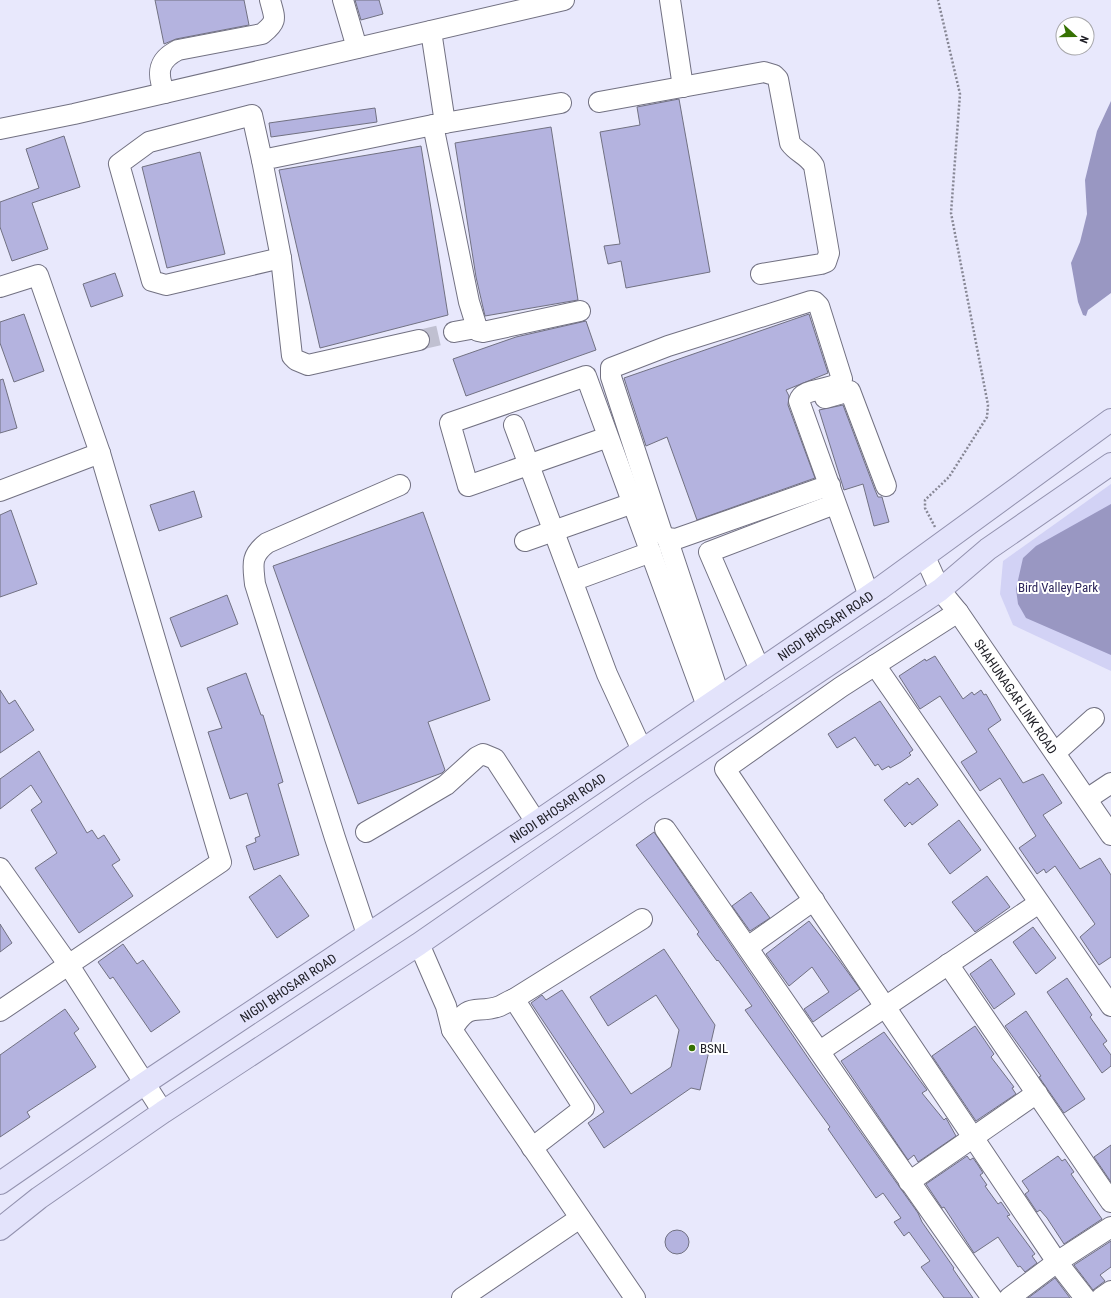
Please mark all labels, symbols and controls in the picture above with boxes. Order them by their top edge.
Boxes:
north arrow [1055,16,1095,56]
text: N [1077,34,1091,45]
park label: Bird Valley Park [1018,580,1098,595]
street label: NIGDI BHOSARI ROAD [775,588,876,663]
street label: SHAHUNAGAR LINK ROAD [971,636,1060,757]
street label: NIGDI BHOSARI ROAD [507,770,608,846]
street label: NIGDI BHOSARI ROAD [237,950,339,1025]
place label: BSNL [700,1041,728,1056]
marker: BSNL [687,1043,697,1053]

